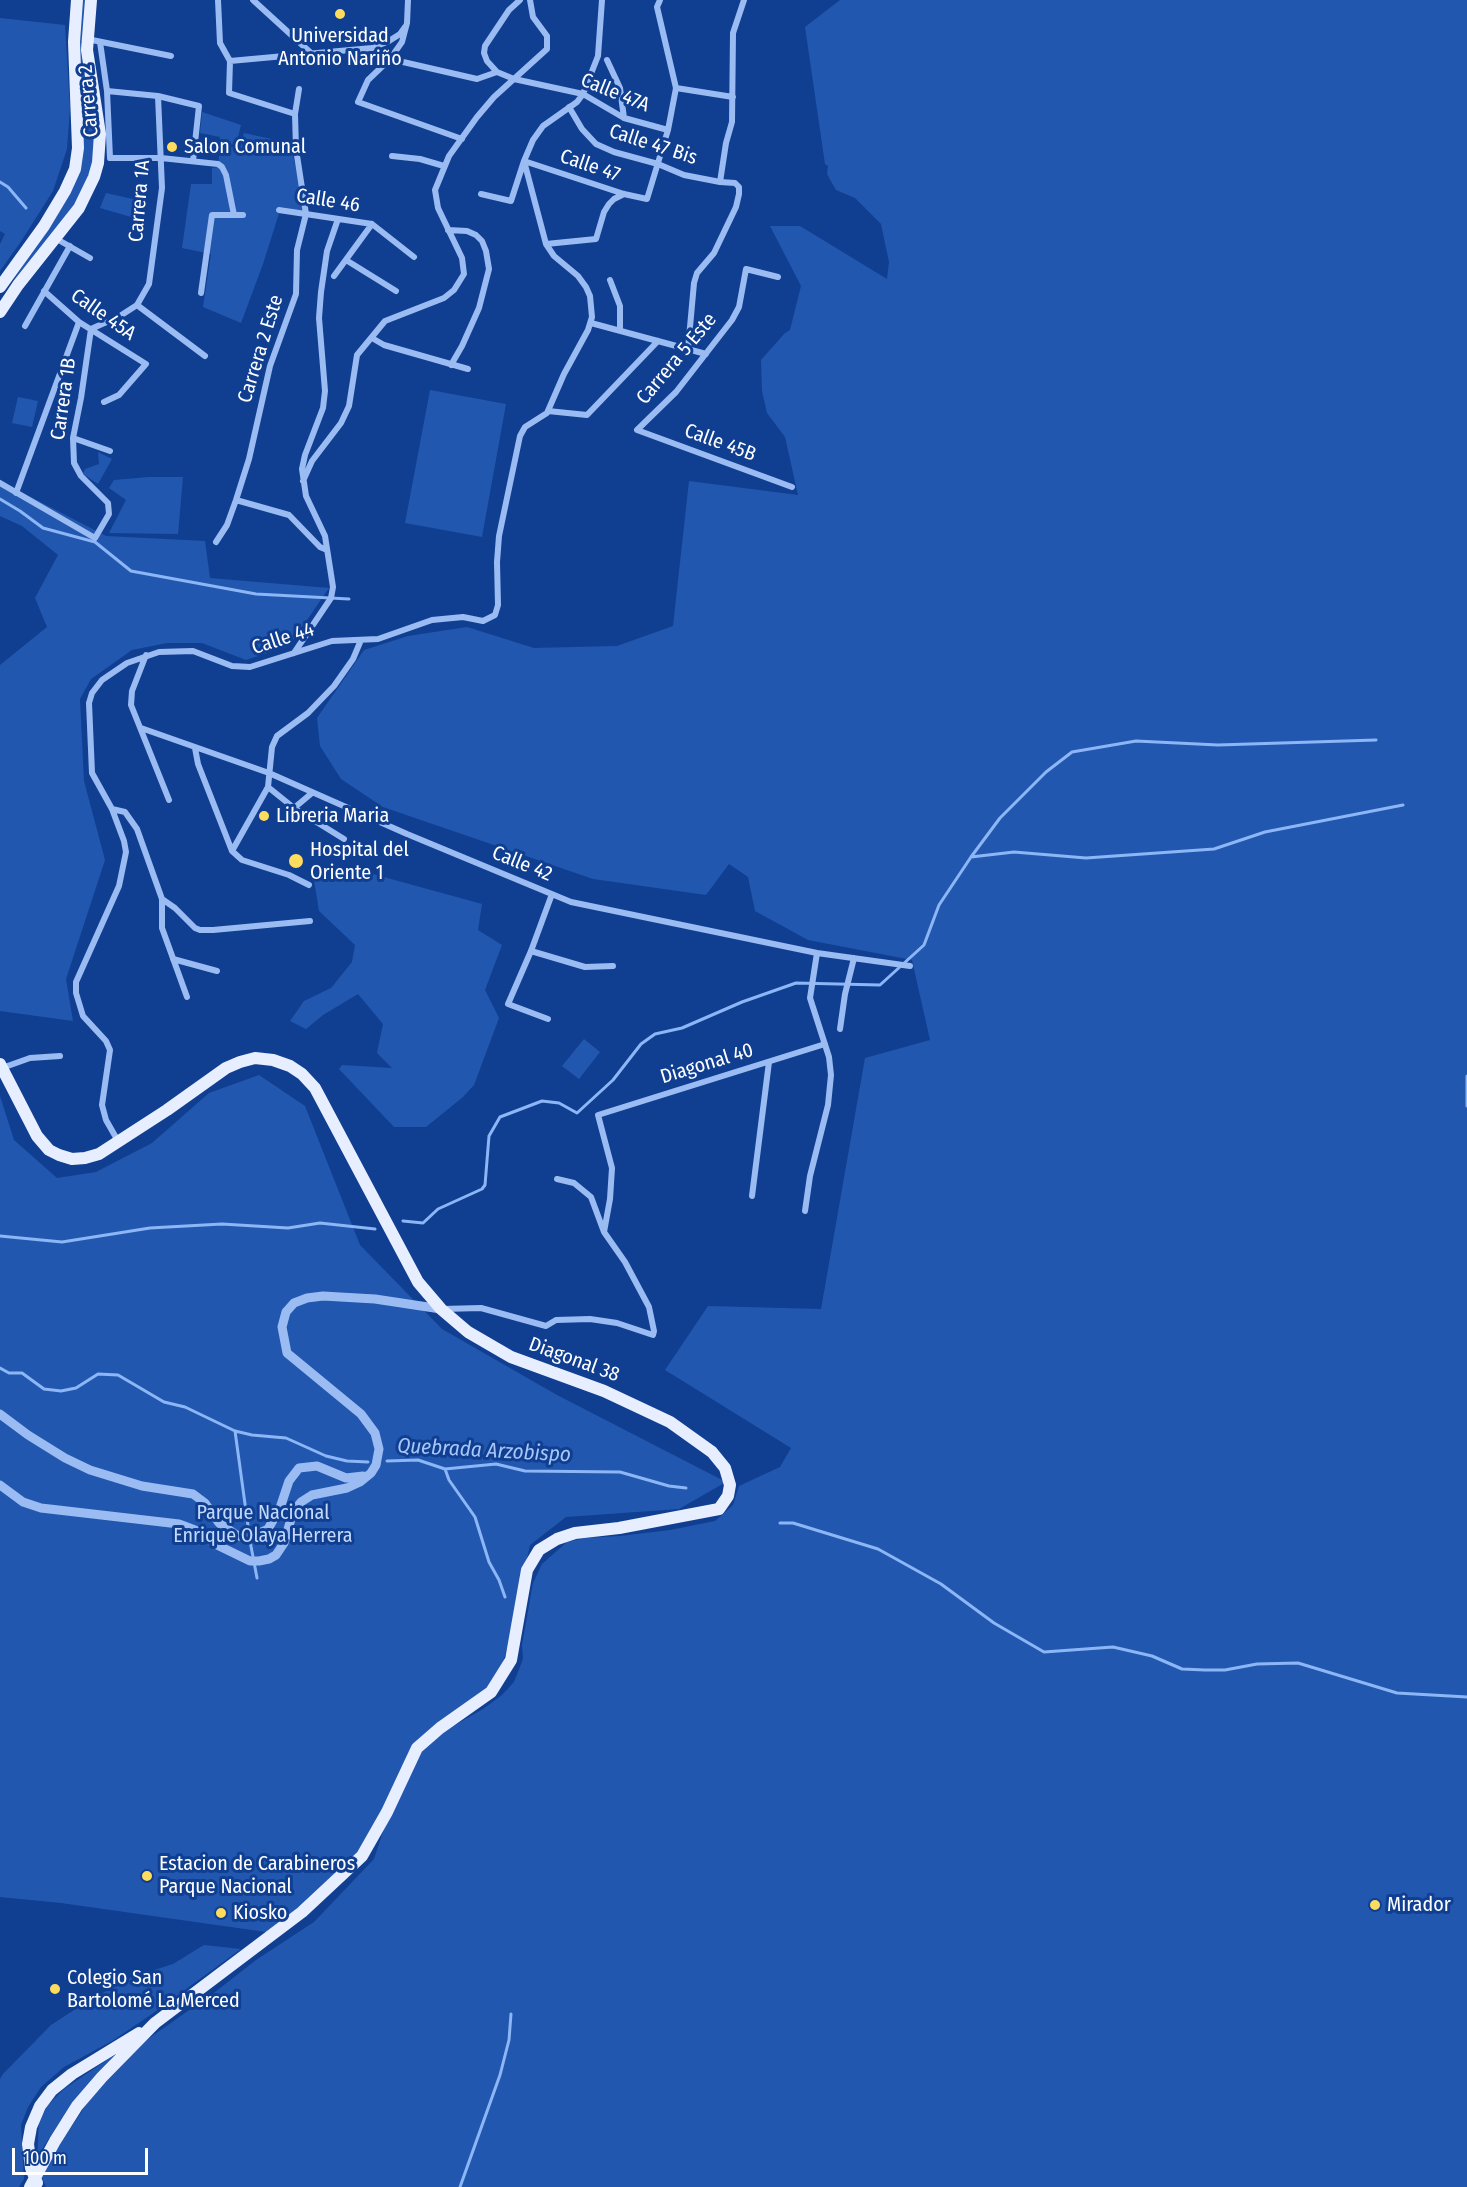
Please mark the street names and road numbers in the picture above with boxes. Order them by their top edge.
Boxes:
street label: Carrera 2 [74,64,104,138]
street label: Calle 47A [577,68,653,118]
street label: Calle 47 Bis [606,119,700,171]
street label: Calle 47 [557,145,623,187]
street label: Carrera 1A [124,159,156,243]
street label: Calle 46 [294,184,362,218]
street label: Calle 45A [66,284,140,346]
street label: Carrera 2 Este [233,292,289,406]
street label: Carrera 5 Este [632,308,722,410]
street label: Carrera 1B [46,356,82,442]
street label: Calle 45B [681,419,759,467]
street label: Calle 44 [249,618,317,660]
street label: Calle 42 [488,841,556,887]
street label: Diagonal 40 [658,1038,756,1090]
street label: Diagonal 38 [525,1332,623,1388]

